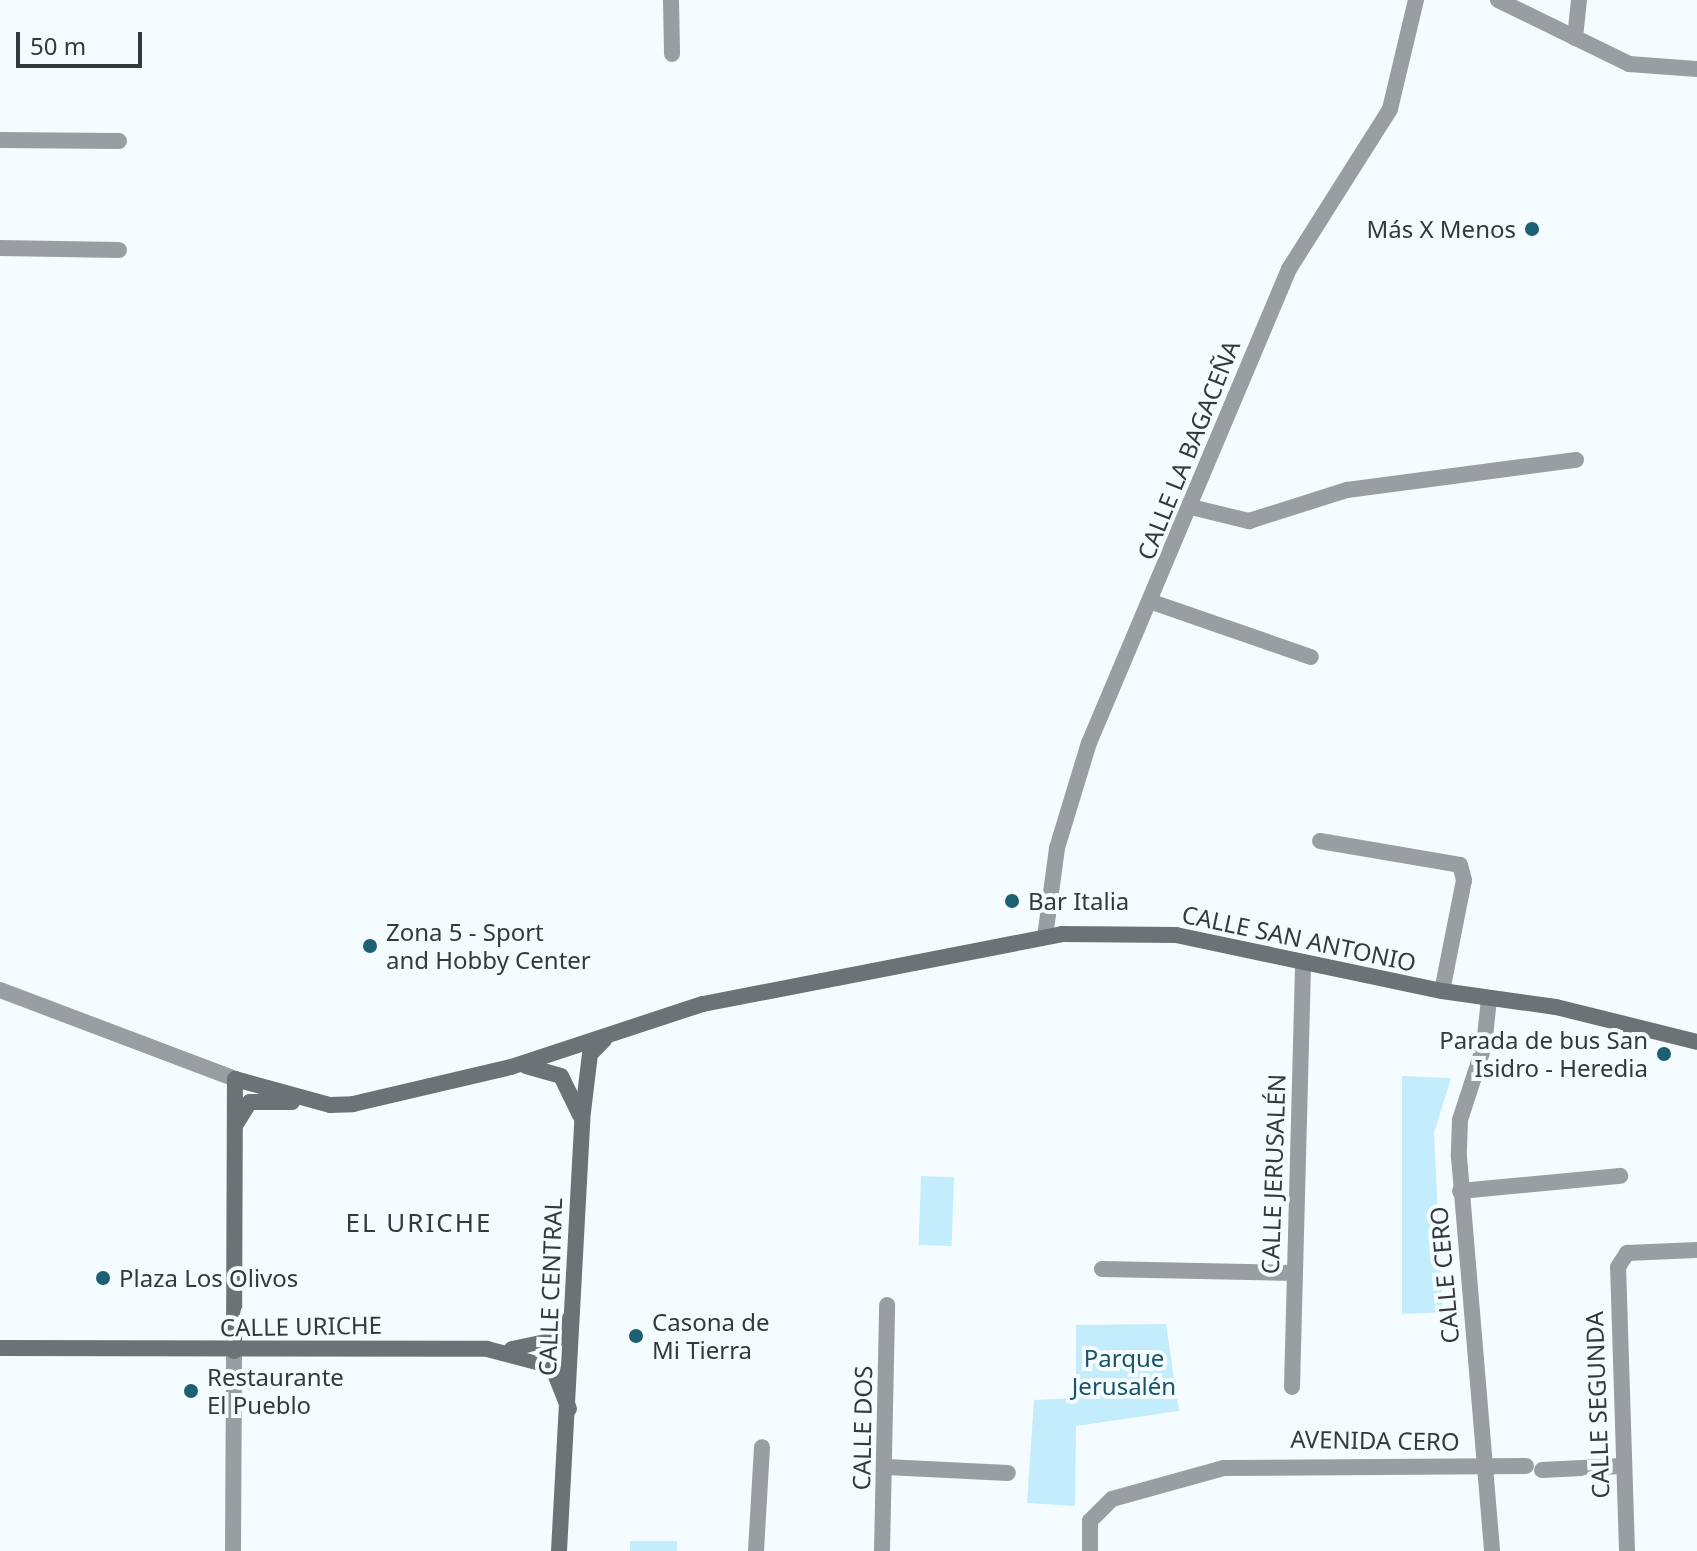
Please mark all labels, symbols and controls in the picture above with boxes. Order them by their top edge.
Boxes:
scale bar [20,16,146,66]
text: 50 m [30,29,86,62]
place label: Más X Menos [1367,215,1516,243]
marker: Más X Menos [1523,220,1541,238]
street label: CALLE LA BAGACEÑA [1131,336,1245,564]
place label: Bar Italia [1028,887,1129,915]
marker: Bar Italia [1003,892,1021,910]
street label: CALLE SAN ANTONIO [1179,899,1419,977]
place label: Zona 5 - Sport and Hobby Center [386,918,591,974]
marker: Zona 5 - Sport and Hobby Center [361,937,379,955]
place label: Parada de bus San Isidro - Heredia [1439,1026,1648,1082]
marker: Parada de bus San Isidro - Heredia [1655,1045,1673,1063]
street label: CALLE JERUSALÉN [1255,1073,1291,1275]
street label: CALLE CENTRAL [532,1197,568,1377]
street label: CALLE CERO [1424,1205,1464,1345]
district label: EL URICHE [346,1207,492,1239]
place label: Plaza Los Olivos [119,1264,298,1292]
marker: Plaza Los Olivos [94,1269,112,1287]
place label: Casona de Mi Tierra [652,1308,769,1364]
street label: CALLE URICHE [220,1310,382,1342]
street label: CALLE SEGUNDA [1579,1311,1615,1499]
marker: Casona de Mi Tierra [627,1327,645,1345]
park label: Parque Jerusalén [1072,1344,1176,1400]
place label: Restaurante El Pueblo [207,1363,344,1419]
street label: CALLE DOS [847,1365,877,1491]
marker: Restaurante El Pueblo [182,1382,200,1400]
street label: AVENIDA CERO [1290,1424,1460,1456]

